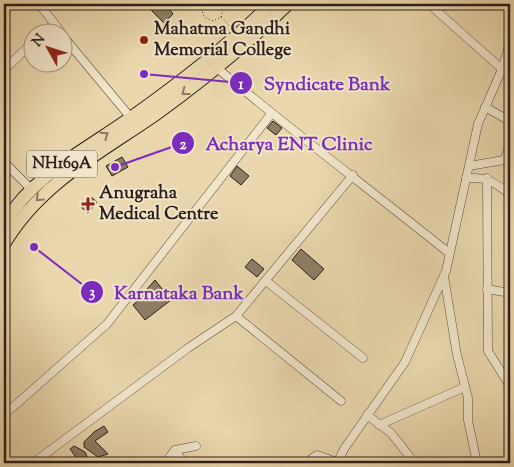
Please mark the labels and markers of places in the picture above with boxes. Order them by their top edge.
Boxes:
place label: Mahatma Gandhi Memorial College [154,17,292,64]
marker: Mahatma Gandhi Memorial College [138,34,150,46]
callout: Syndicate Bank [228,66,400,100]
callout: Acharya ENT Clinic [170,126,383,160]
place label: Anugraha Medical Centre [99,181,219,228]
marker: Anugraha Medical Centre [81,197,95,211]
callout: Karnataka Bank [79,275,254,309]

